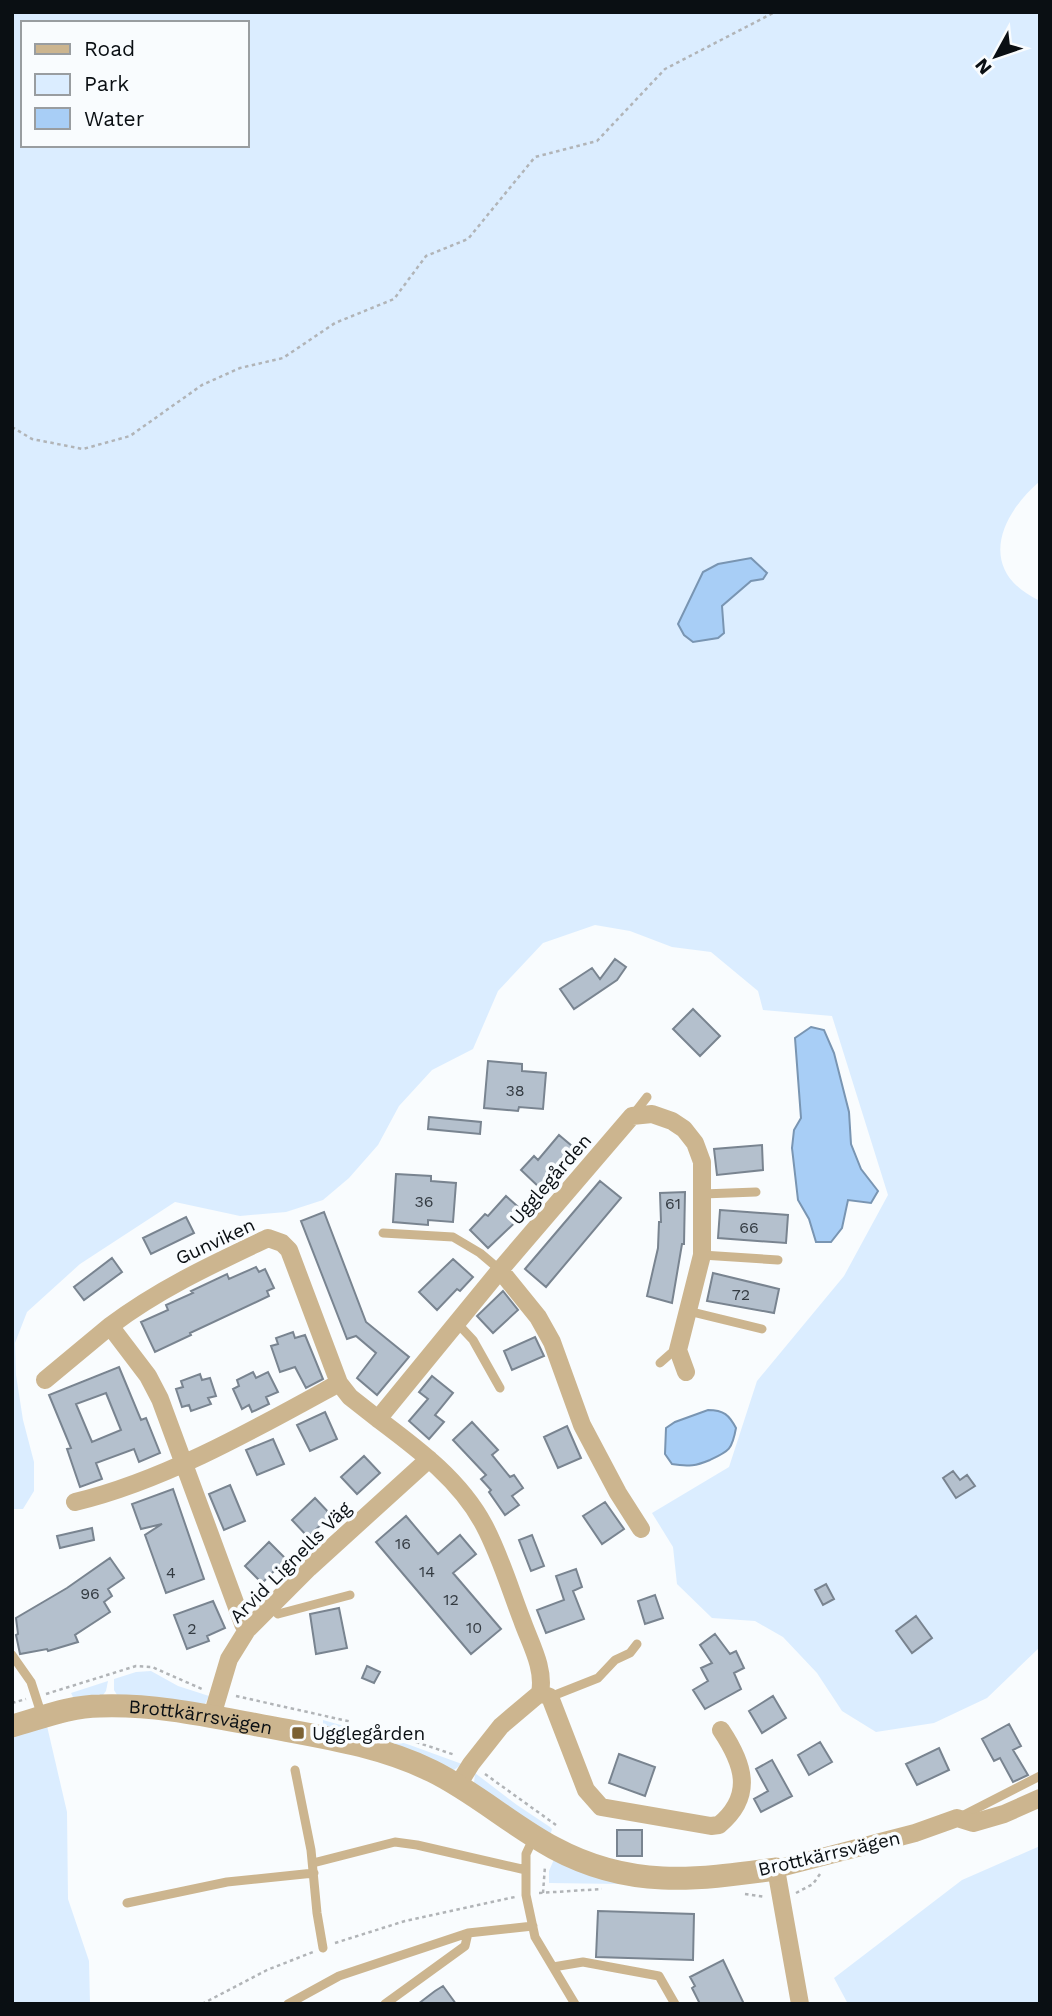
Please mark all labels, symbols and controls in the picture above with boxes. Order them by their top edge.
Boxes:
legend [21,21,248,147]
north arrow [961,21,1031,91]
text: Road [84,36,135,61]
text: N [970,54,997,79]
text: Park [84,71,129,96]
text: Water [84,106,145,131]
house number: 38 [505,1081,525,1100]
street label: Ugglegården [505,1129,596,1230]
house number: 36 [414,1192,434,1211]
house number: 61 [665,1194,681,1213]
street label: Gunviken [172,1213,259,1270]
house number: 66 [739,1218,759,1237]
house number: 72 [732,1285,750,1304]
street label: Arvid Lignells Väg [225,1496,357,1628]
house number: 16 [395,1534,411,1553]
house number: 14 [419,1562,435,1581]
house number: 4 [166,1563,176,1582]
house number: 96 [80,1584,100,1603]
house number: 12 [443,1590,459,1609]
house number: 10 [466,1618,482,1637]
house number: 2 [187,1619,197,1638]
street label: Brottkärrsvägen [128,1695,274,1740]
place label: Ugglegården [312,1722,425,1745]
marker: Ugglegården [290,1725,306,1741]
street label: Brottkärrsvägen [756,1826,902,1881]

